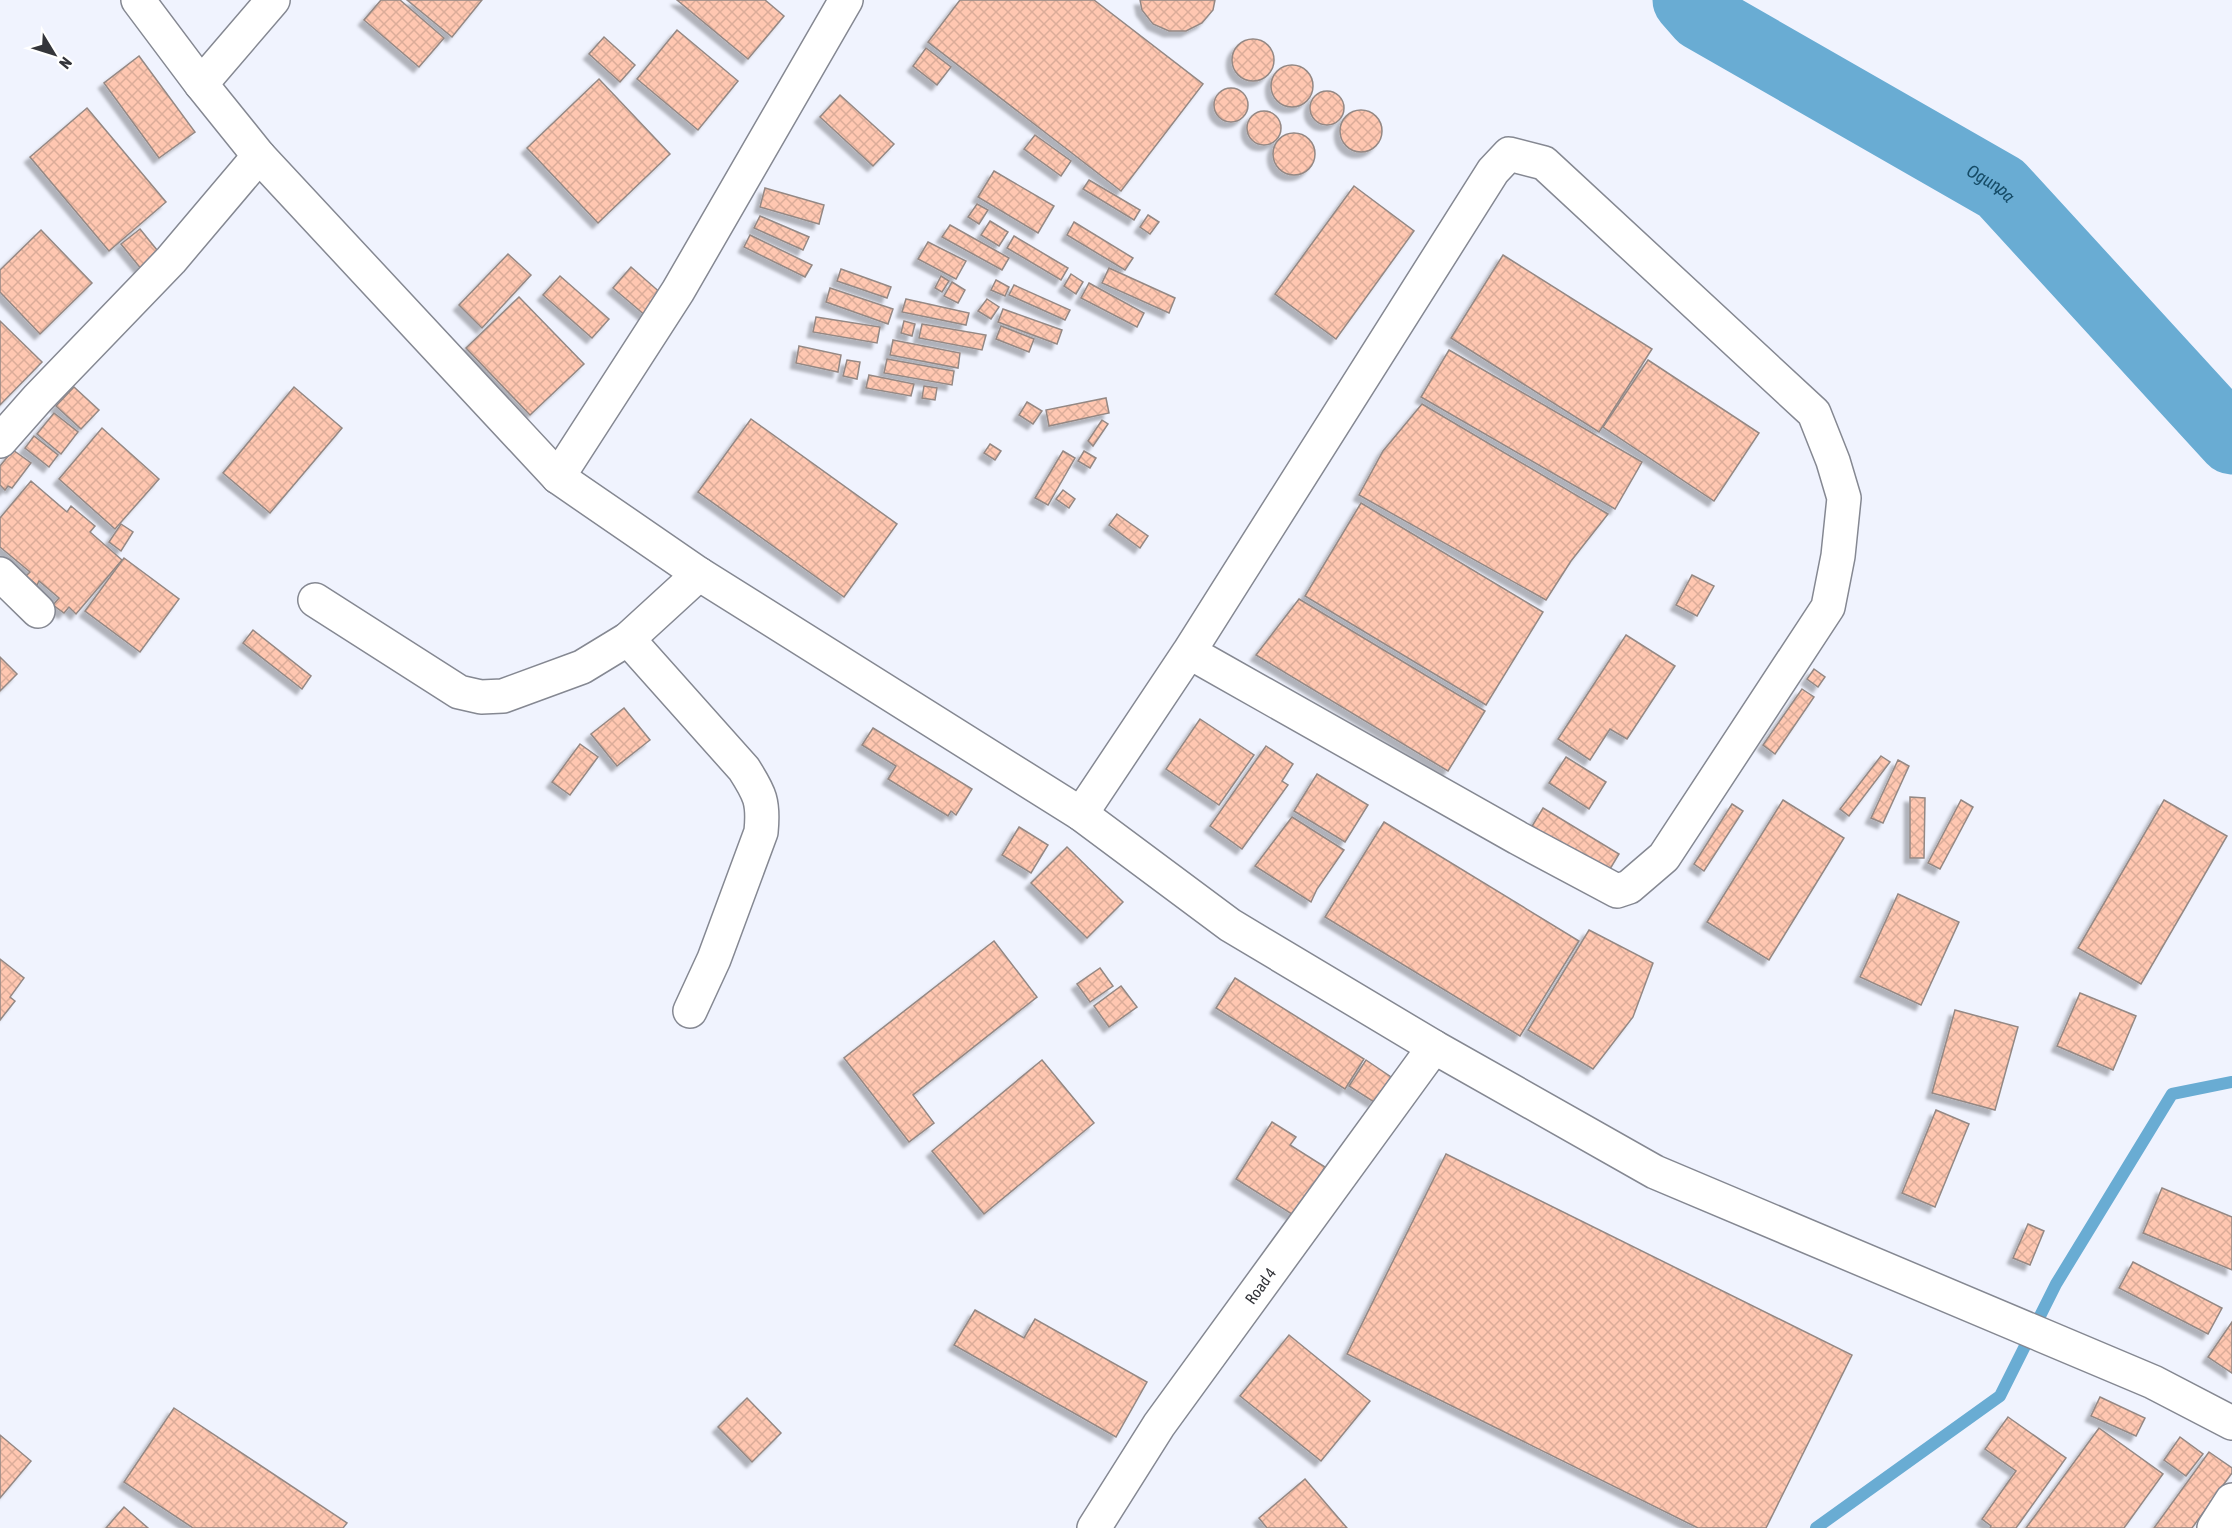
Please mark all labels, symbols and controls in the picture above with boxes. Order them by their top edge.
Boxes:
north arrow [24,24,84,84]
text: N [56,54,76,73]
water label: Ogunpa [1963,160,2020,207]
street label: Road 4 [1241,1264,1279,1307]

